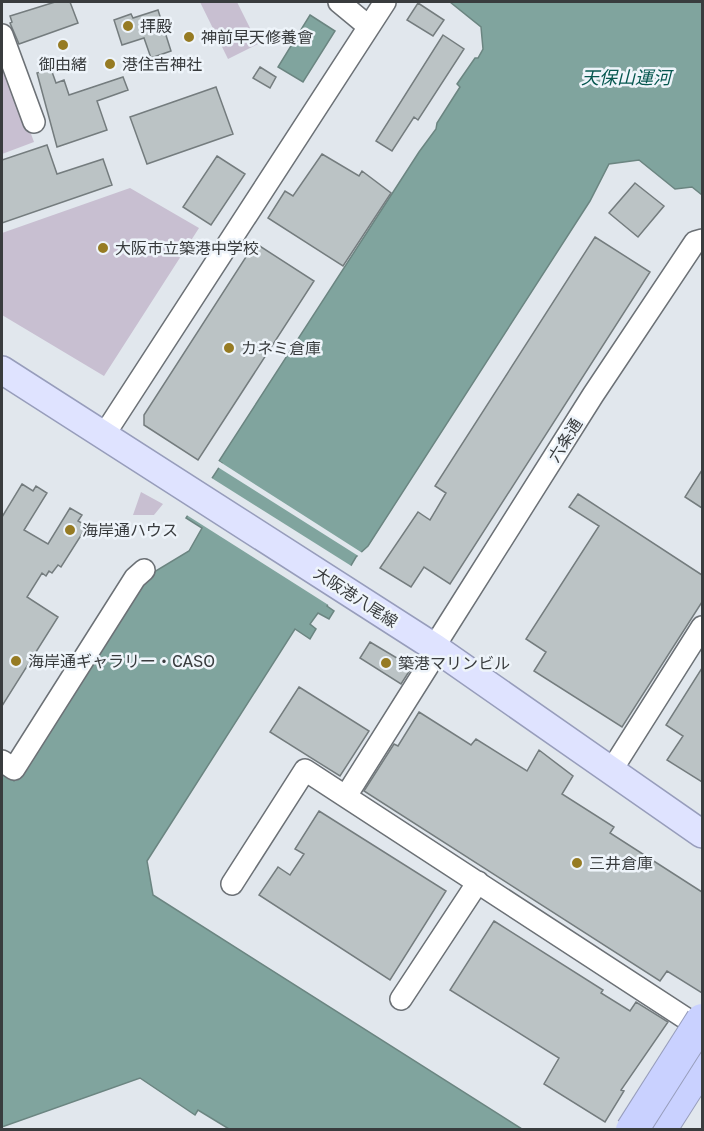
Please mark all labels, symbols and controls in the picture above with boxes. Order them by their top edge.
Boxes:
place label: 拝殿 [140,16,172,36]
marker: 拝殿 [121,19,135,33]
place label: 神前早天修養會 [201,27,313,47]
marker: 神前早天修養會 [182,30,196,44]
marker: 御由緒 [56,38,70,52]
place label: 御由緒 [39,54,87,74]
place label: 港住吉神社 [122,54,202,74]
marker: 港住吉神社 [103,57,117,71]
water label: 天保山運河 [581,66,674,88]
place label: 大阪市立築港中学校 [115,238,259,258]
marker: 大阪市立築港中学校 [96,241,110,255]
place label: カネミ倉庫 [241,338,321,358]
marker: カネミ倉庫 [222,341,236,355]
street label: 六条通 [544,414,586,466]
place label: 海岸通ハウス [82,520,178,540]
marker: 海岸通ハウス [63,523,77,537]
street label: 大阪港八尾線 [310,562,402,632]
place label: 海岸通ギャラリー・CASO [28,651,215,671]
place label: 築港マリンビル [398,653,510,673]
marker: 海岸通ギャラリー・CASO [9,654,23,668]
marker: 築港マリンビル [379,656,393,670]
place label: 三井倉庫 [589,853,653,873]
marker: 三井倉庫 [570,856,584,870]

